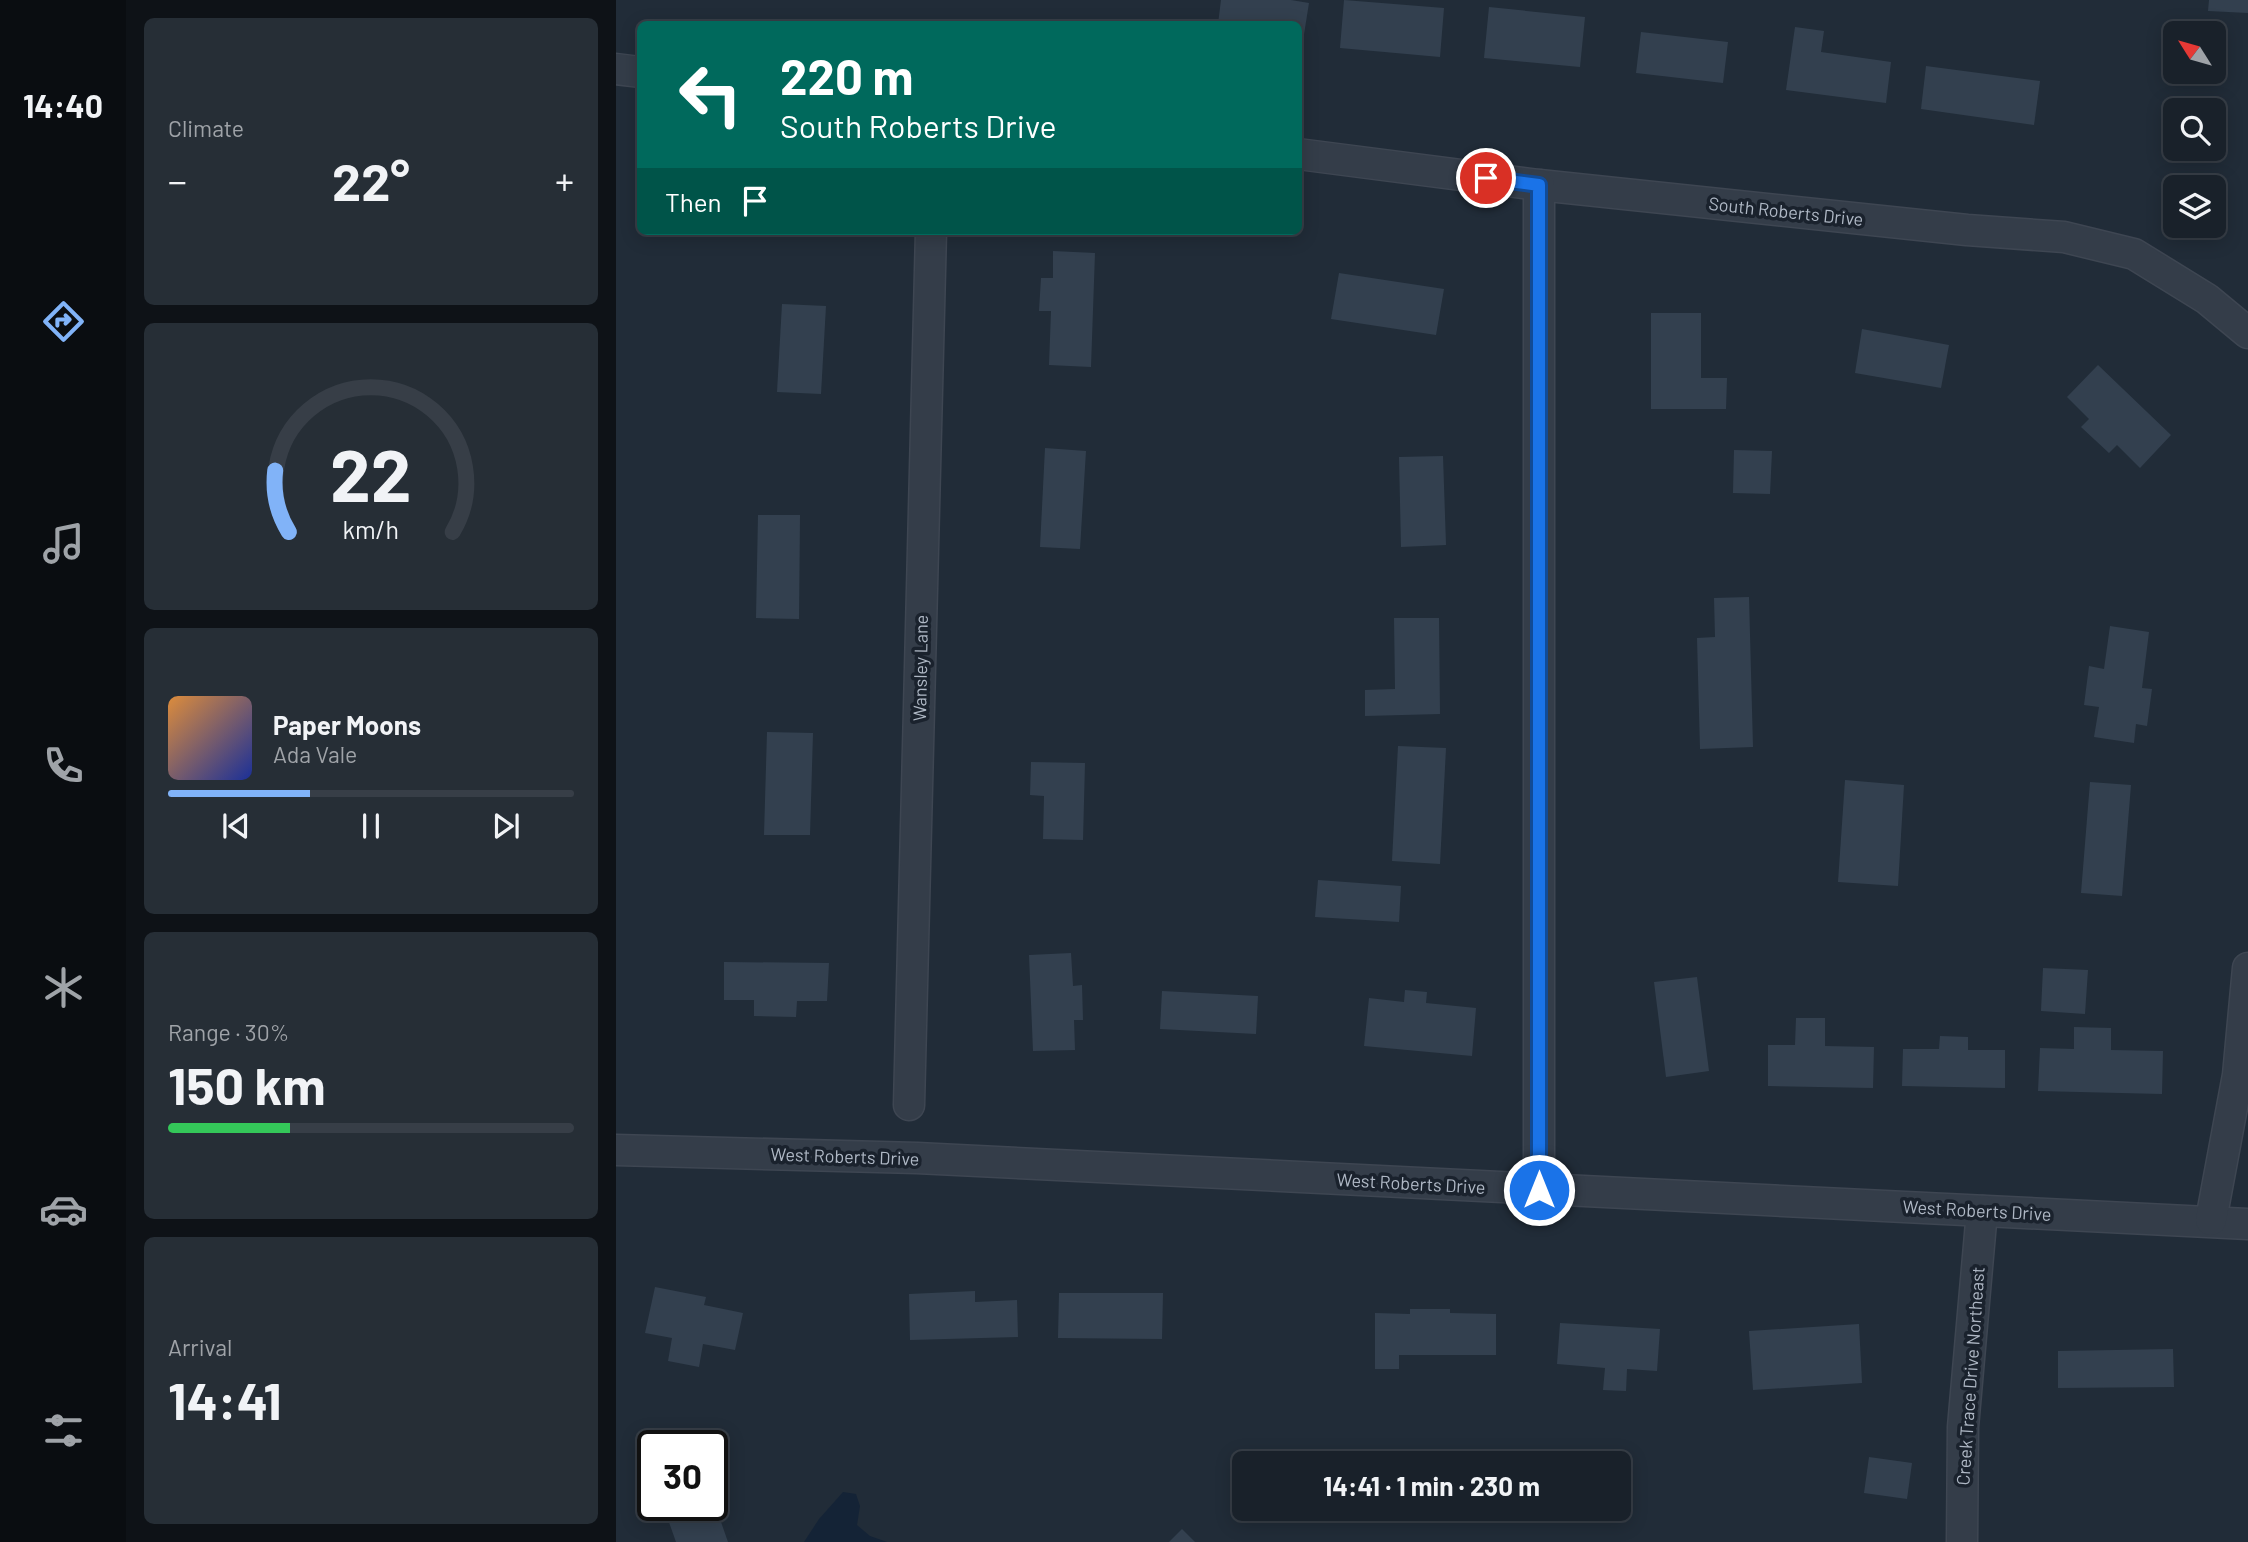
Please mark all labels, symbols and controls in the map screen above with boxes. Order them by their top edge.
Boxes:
north arrow [2163,21,2226,84]
map controls [2163,21,2226,238]
text: 220 m [780,46,914,105]
icon: left [665,49,756,140]
text: 14:40 [23,86,103,124]
button: search [2163,98,2226,161]
text: South Roberts Drive [780,106,1057,144]
text: Climate [168,114,244,142]
pin [1456,148,1516,208]
text: 22° [332,149,410,211]
text: − [168,157,187,203]
text: + [555,157,574,203]
icon: arrive [1467,159,1505,197]
button: layers [2163,175,2226,238]
icon: arrive [736,182,774,220]
text: Then [665,186,722,217]
street label: South Roberts Drive [1707,192,1865,230]
icon: directions [39,297,88,346]
text: 22 [330,430,412,518]
text: km/h [343,514,399,544]
icon: music [39,519,88,568]
street label: Wansley Lane [908,615,932,721]
text: Paper Moons [273,709,421,740]
text: Ada Vale [273,740,357,768]
icon: phone [39,741,88,790]
icon: previous [217,807,255,845]
icon: pause [352,807,390,845]
icon: next [487,807,525,845]
icon: climate [39,963,88,1012]
text: Range · 30% [168,1018,289,1046]
text: 150 km [168,1053,326,1115]
street label: West Roberts Drive [770,1142,920,1170]
position arrow [1502,1153,1576,1227]
street label: West Roberts Drive [1336,1168,1486,1198]
icon: car [39,1185,88,1234]
street label: West Roberts Drive [1902,1195,2052,1225]
street label: Creek Trace Drive Northeast [1951,1266,1989,1486]
text: Arrival [168,1333,232,1361]
text: 14:41 [168,1368,282,1430]
icon: filters [39,1406,88,1455]
speed limit sign: 30 [637,1430,728,1521]
text: 14:41 · 1 min · 230 m [1323,1470,1540,1501]

